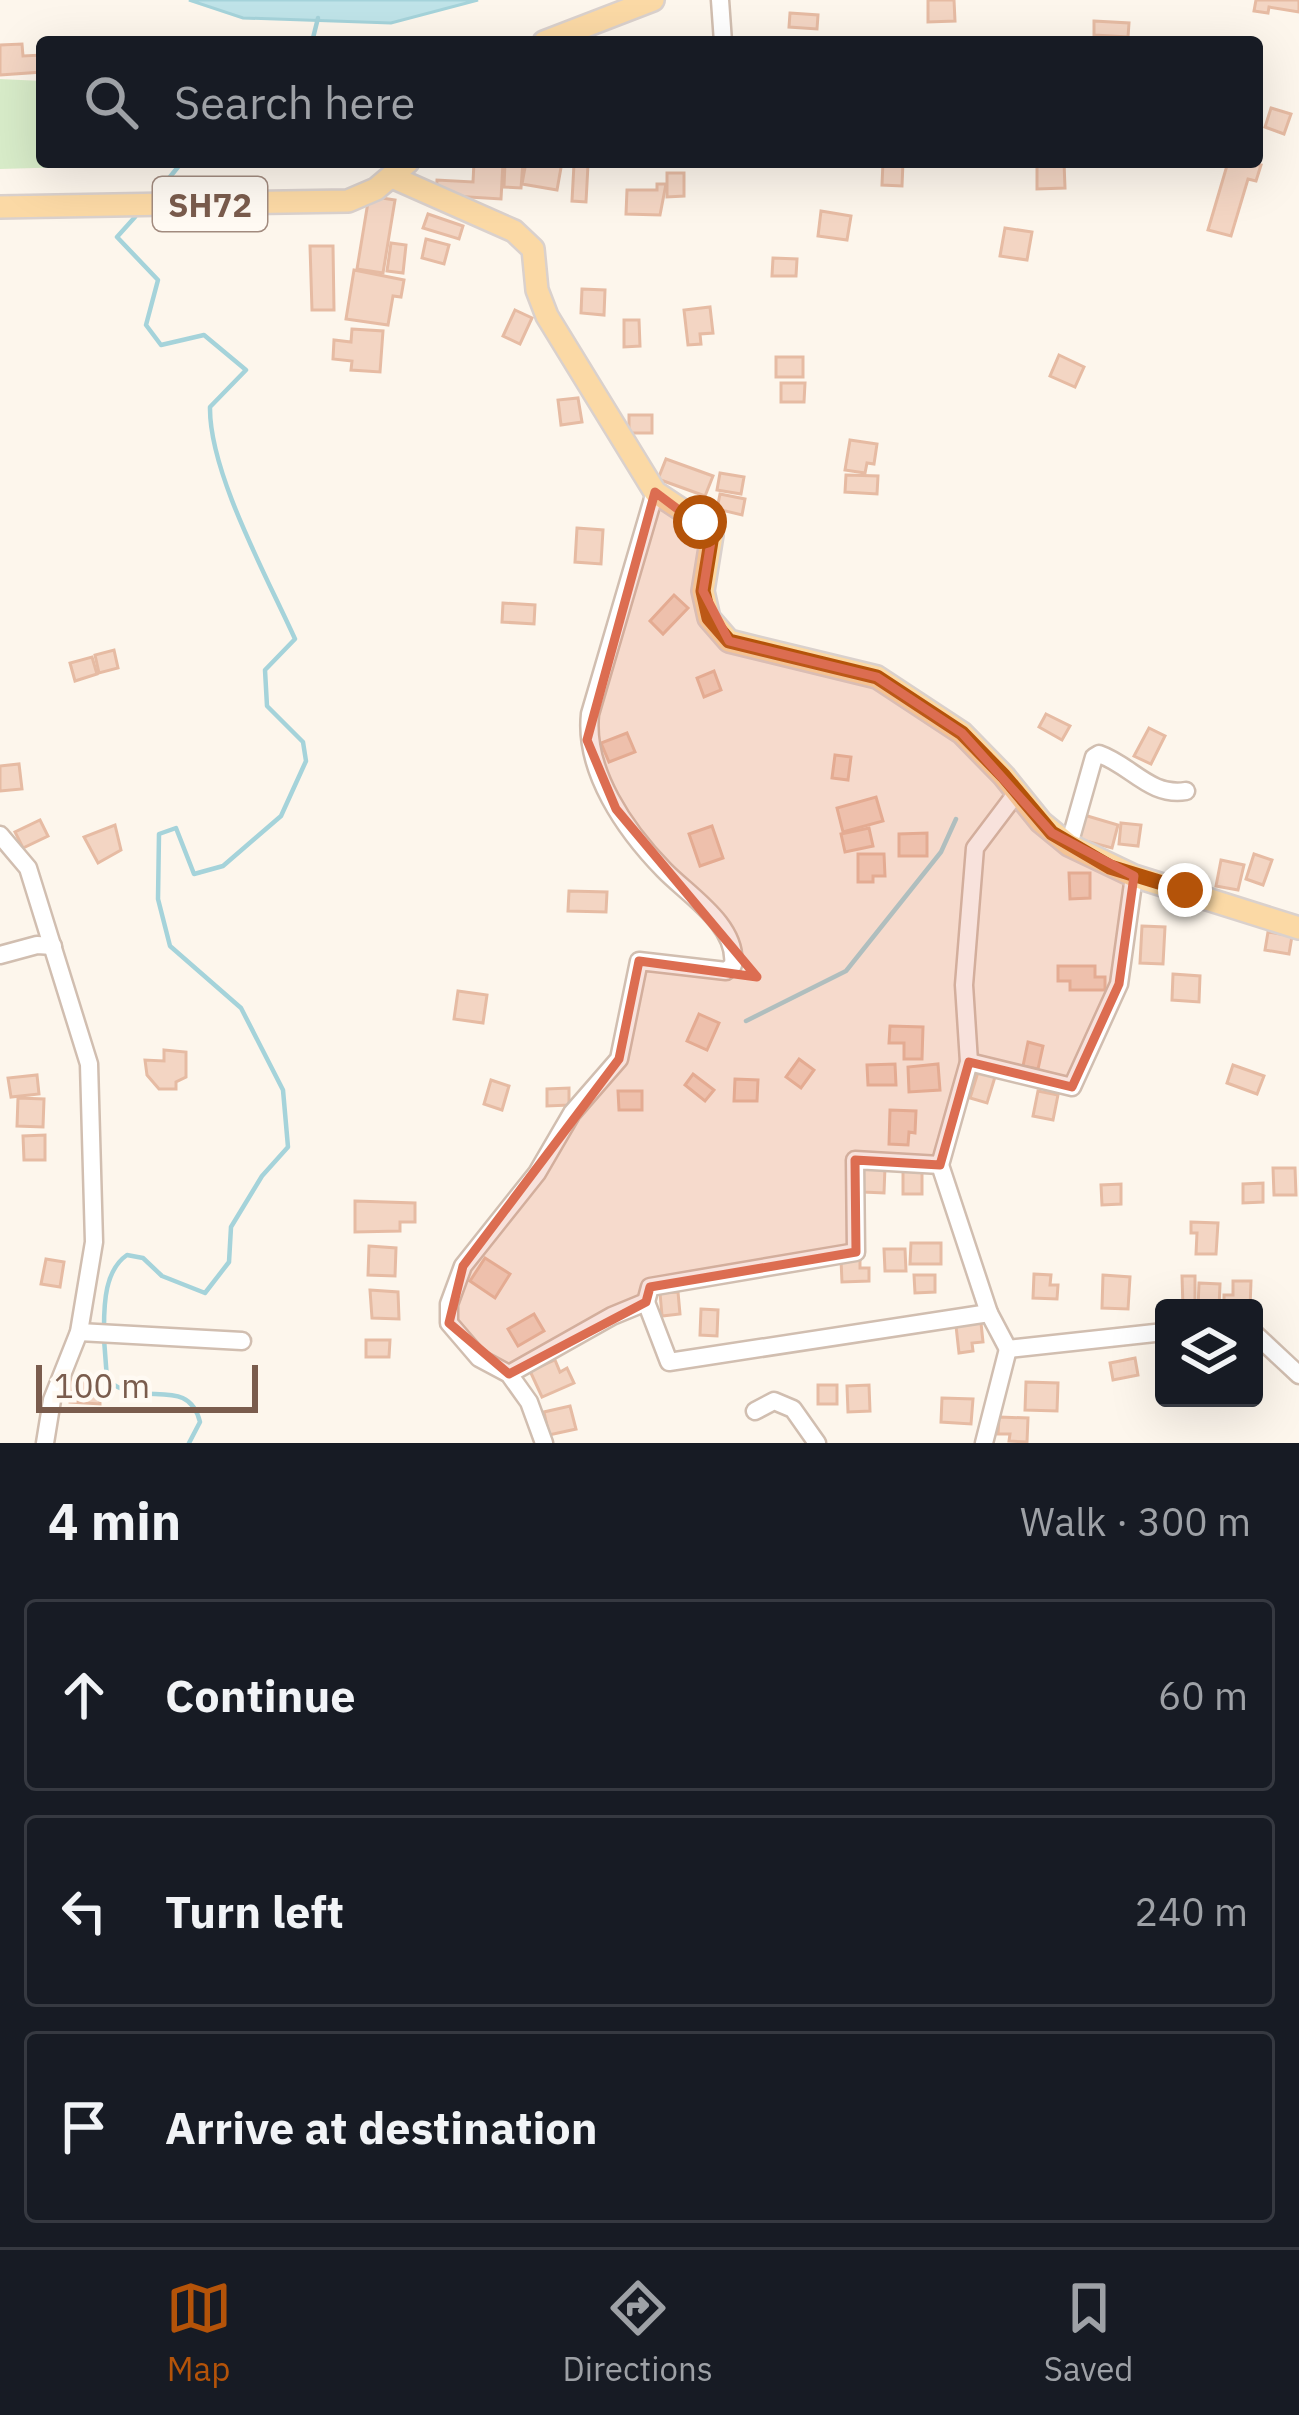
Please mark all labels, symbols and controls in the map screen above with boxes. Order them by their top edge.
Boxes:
search box [36,36,1263,168]
icon: search [78,69,144,135]
text: Search here [174,73,415,131]
road number: SH72 [153,177,267,231]
route start [673,495,727,549]
route end [1158,863,1212,917]
map controls [1155,1299,1263,1407]
button: layers [1155,1299,1263,1407]
scale bar [36,1359,258,1412]
text: 100 m [54,1364,150,1407]
text: 4 min [48,1488,181,1554]
text: Walk · 300 m [1020,1496,1251,1547]
icon: ahead [51,1662,117,1728]
text: Continue [165,1666,356,1724]
text: 60 m [1158,1670,1248,1721]
icon: left [51,1878,117,1944]
text: Turn left [165,1882,344,1940]
text: 240 m [1135,1886,1248,1937]
icon: arrive [51,2094,117,2160]
text: Arrive at destination [165,2098,598,2156]
tab: Map [166,2275,232,2390]
tab: Directions [563,2275,713,2390]
tab: Saved [1044,2275,1133,2390]

